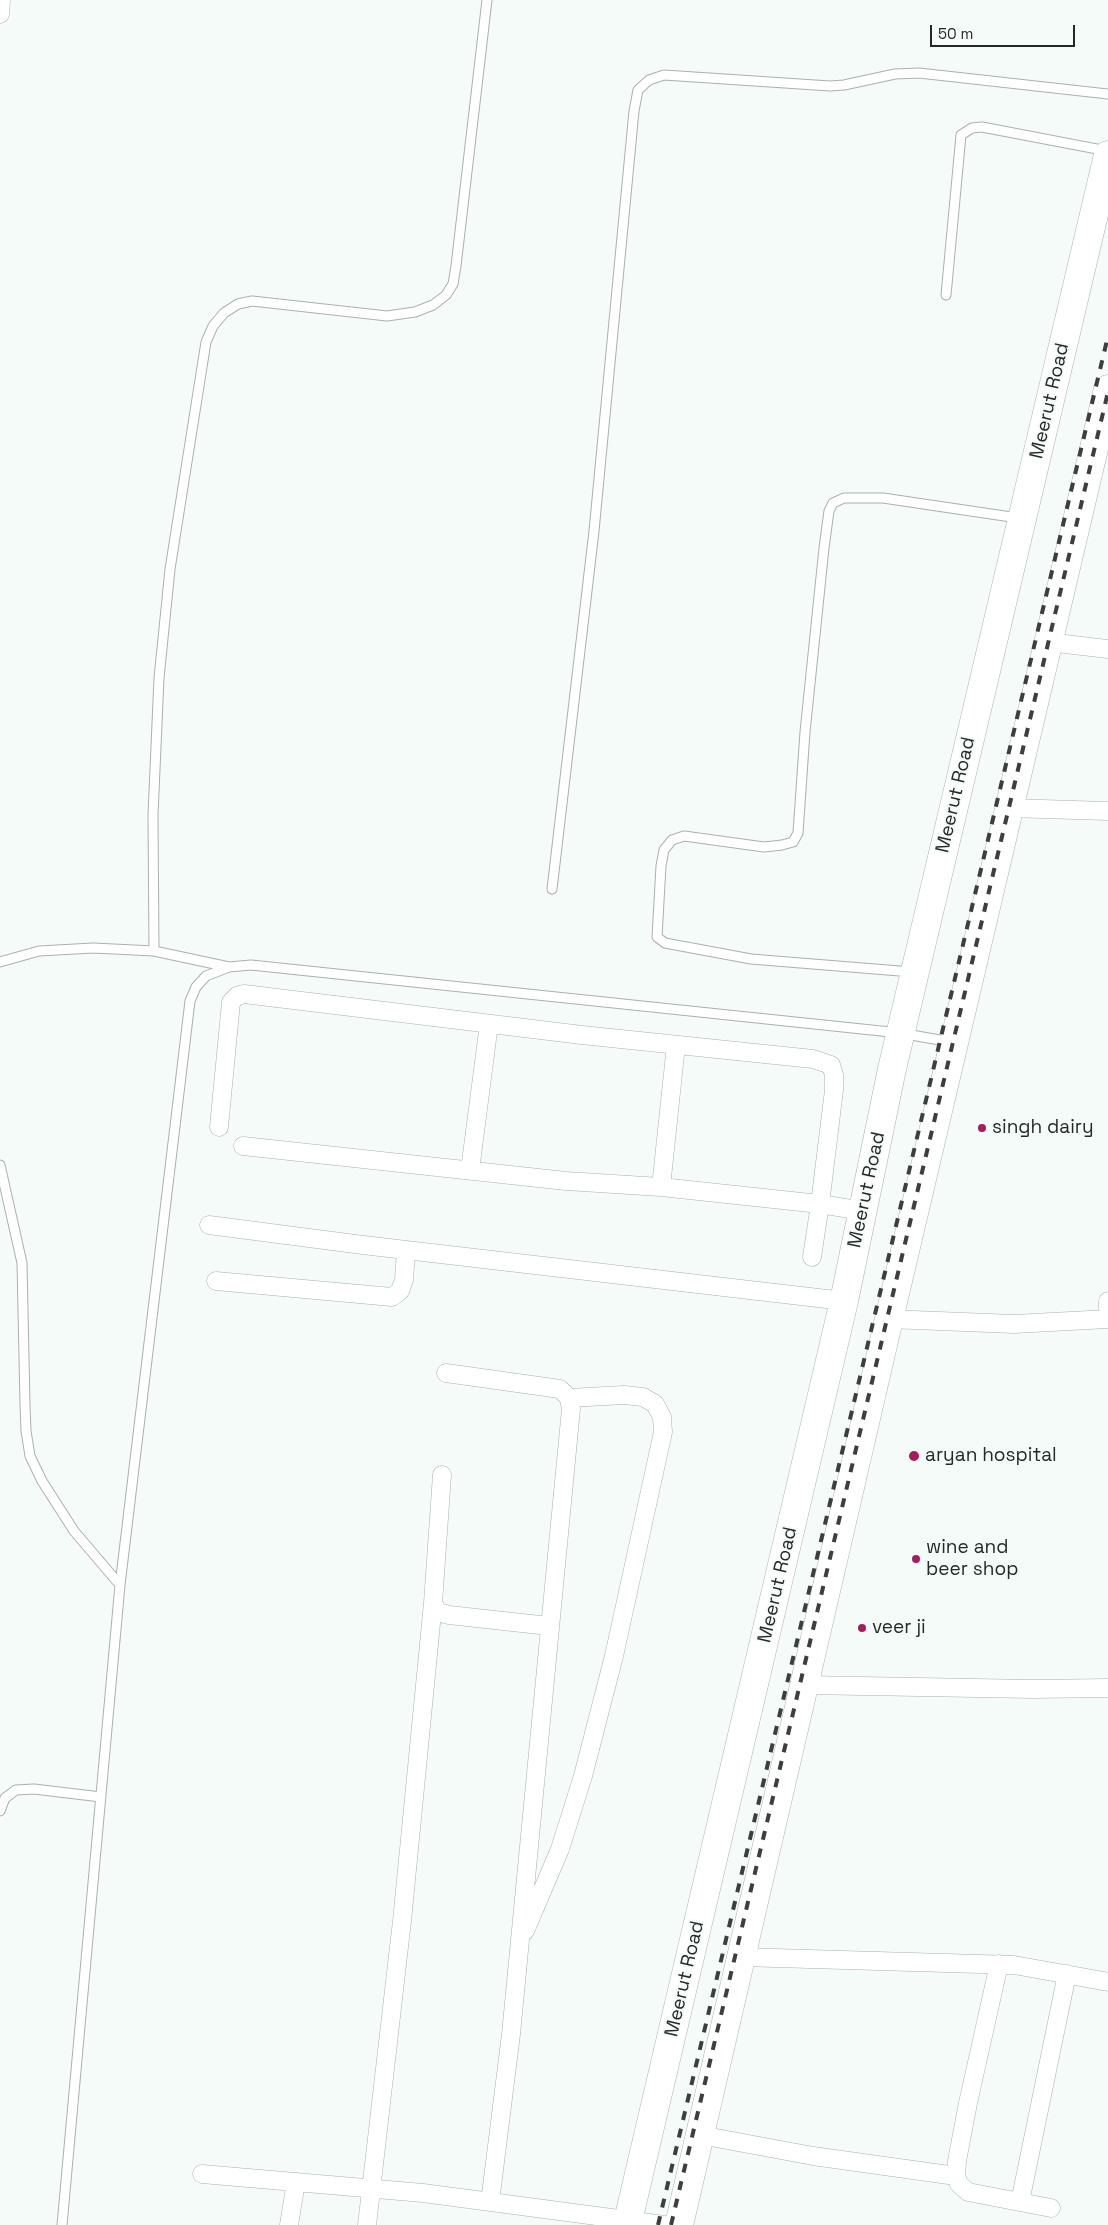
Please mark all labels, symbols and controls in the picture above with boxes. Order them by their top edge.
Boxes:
scale bar [933,15,1078,47]
text: 50 m [938,24,973,43]
street label: Meerut Road [1026,341,1074,461]
street label: Meerut Road [932,735,980,855]
place label: singh dairy [992,1117,1094,1139]
marker: singh dairy [976,1122,988,1134]
street label: Meerut Road [844,1130,890,1250]
place label: aryan hospital [925,1445,1057,1467]
marker: aryan hospital [907,1449,921,1463]
street label: Meerut Road [754,1525,802,1645]
place label: wine and beer shop [926,1537,1018,1581]
marker: wine and beer shop [910,1553,922,1565]
place label: veer ji [872,1617,926,1639]
marker: veer ji [856,1622,868,1634]
street label: Meerut Road [661,1919,709,2039]

